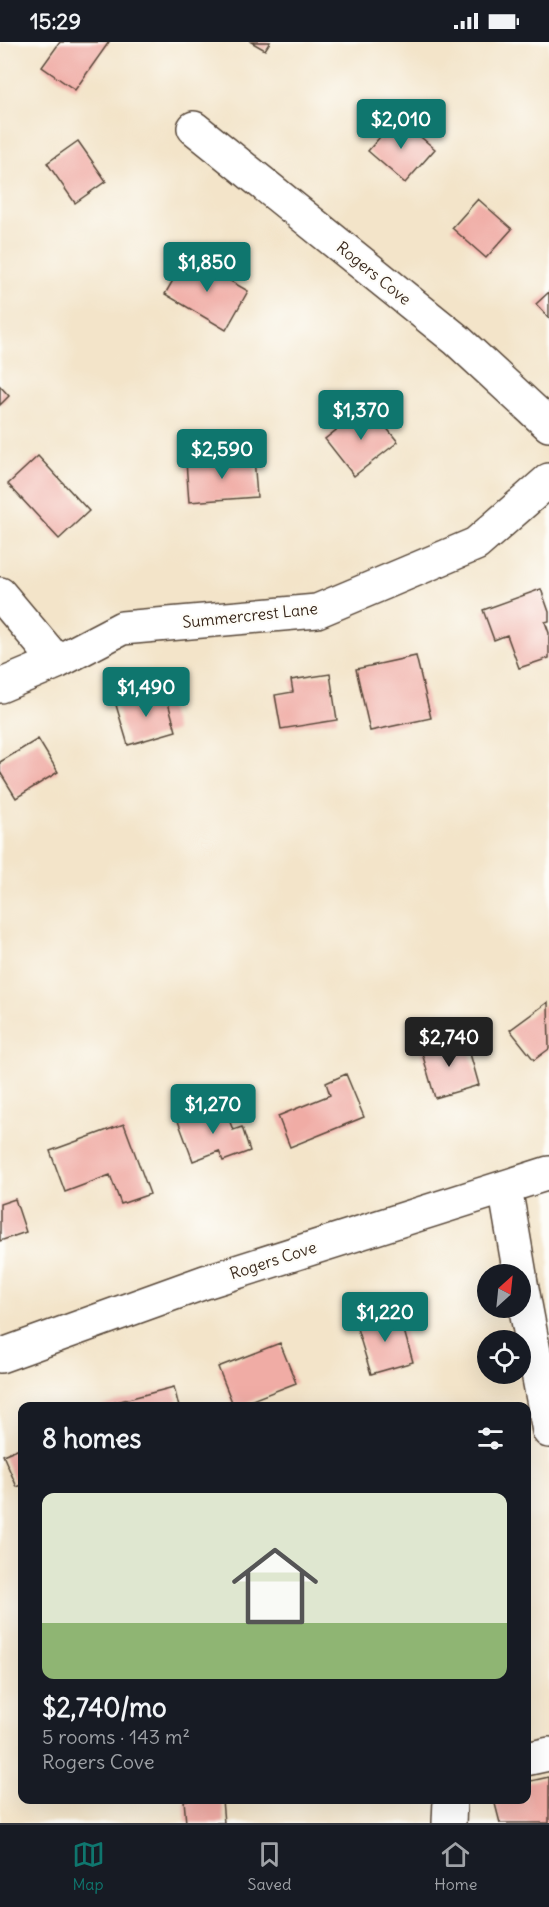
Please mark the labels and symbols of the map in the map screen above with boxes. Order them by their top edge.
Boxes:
pin: $2,010 [352,99,450,150]
street label: Rogers Cove [333,237,415,309]
pin: $1,850 [158,242,256,293]
pin: $1,370 [312,390,410,441]
pin: $2,590 [173,429,271,480]
street label: Summercrest Lane [181,598,319,632]
pin: $1,490 [97,667,195,718]
pin: $2,740 [400,1017,498,1068]
pin: $1,270 [164,1084,262,1135]
street label: Rogers Cove [227,1237,319,1283]
north arrow [477,1264,531,1318]
pin: $1,220 [336,1292,434,1343]

